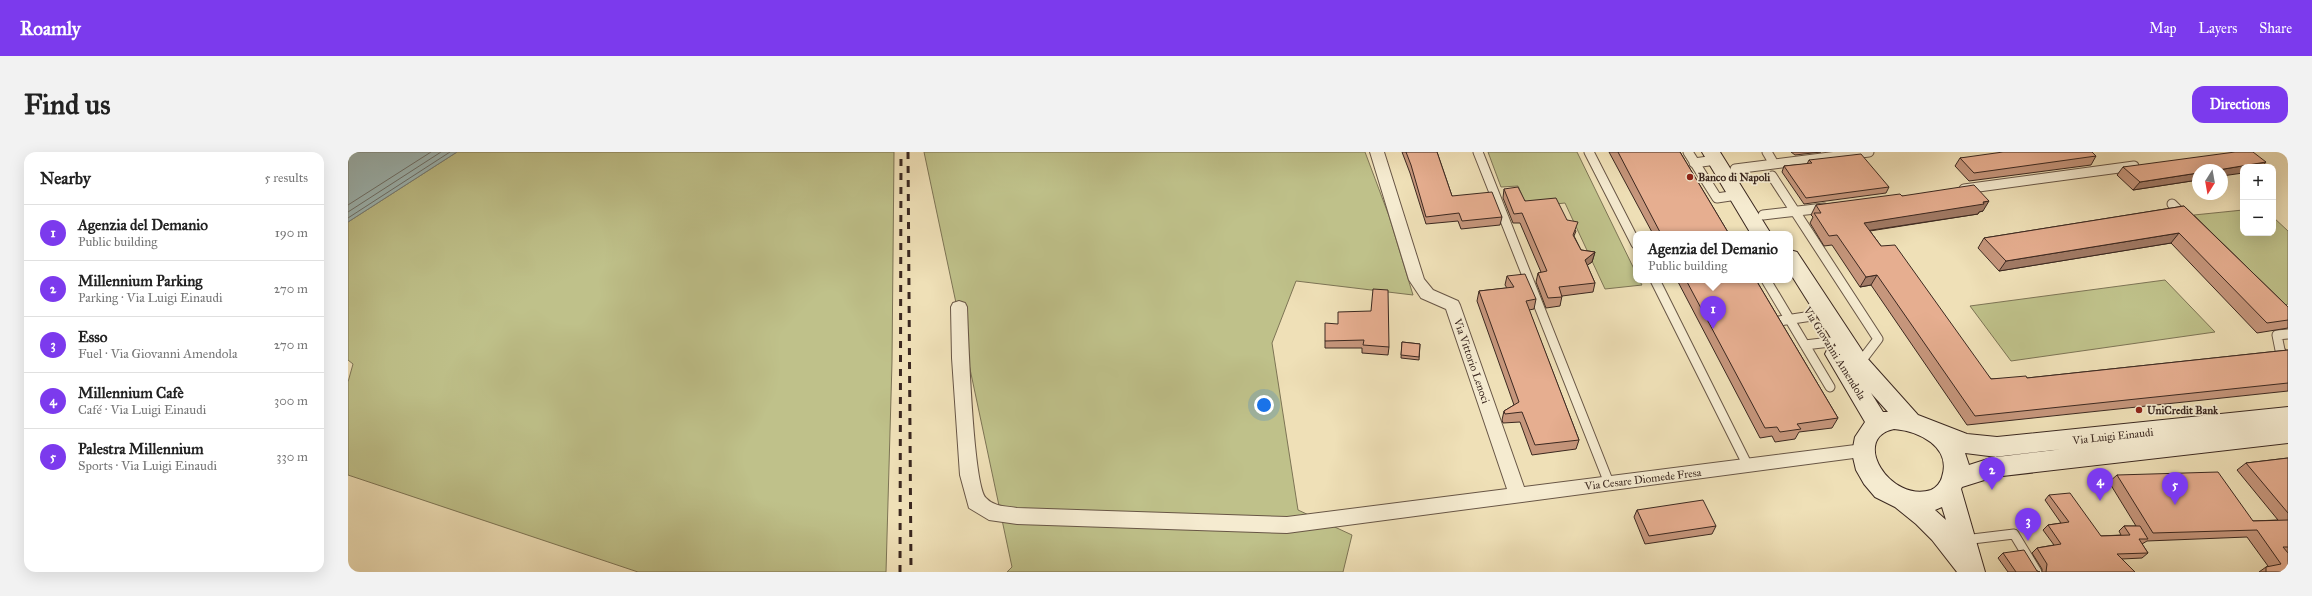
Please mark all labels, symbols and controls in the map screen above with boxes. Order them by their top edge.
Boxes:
text: Roamly [20,17,81,40]
text: Map [2149,20,2177,37]
text: Layers [2199,20,2237,37]
text: Share [2259,20,2292,37]
button: Directions [2192,86,2288,123]
text: Find us [24,87,110,122]
north arrow [2192,164,2228,200]
map controls [2240,164,2276,236]
button: + [2240,164,2276,200]
text: Nearby [40,168,91,189]
text: 5 results [264,170,308,186]
place label: Banco di Napoli [1698,171,1771,185]
marker: Banco di Napoli [1685,172,1695,182]
button: − [2240,200,2276,236]
text: Agenzia del Demanio [78,216,208,234]
text: 1 [50,225,56,241]
text: 190 m [275,225,308,241]
popup [1633,231,1793,283]
text: Public building [78,234,157,250]
text: Agenzia del Demanio [1648,240,1778,258]
text: Public building [1648,258,1727,274]
text: Millennium Parking [78,272,202,290]
text: 2 [50,281,56,297]
text: 270 m [274,281,308,297]
text: Parking · Via Luigi Einaudi [78,290,222,306]
pin: 1 [1700,296,1726,329]
street label: Via Giovanni Amendola [1800,303,1869,402]
street label: Via Vittorio Lenoci [1451,316,1492,405]
text: Esso [78,328,107,346]
text: 3 [50,337,56,353]
text: 270 m [274,337,308,353]
text: Fuel · Via Giovanni Amendola [78,346,237,362]
text: Millennium Cafè [78,384,184,402]
text: 4 [49,393,57,409]
text: 300 m [274,393,308,409]
your location [1254,395,1274,415]
text: Café · Via Luigi Einaudi [78,402,206,418]
place label: UniCredit Bank [2147,404,2219,417]
marker: UniCredit Bank [2134,405,2144,415]
street label: Via Luigi Einaudi [2071,426,2154,447]
text: Palestra Millennium [78,440,204,458]
text: 5 [50,449,56,465]
text: 330 m [276,449,308,465]
pin: 2 [1979,457,2005,490]
text: Sports · Via Luigi Einaudi [78,458,217,474]
street label: Via Cesare Diomede Fresa [1583,466,1702,493]
pin: 4 [2087,468,2113,501]
pin: 5 [2162,472,2188,505]
pin: 3 [2015,508,2041,541]

